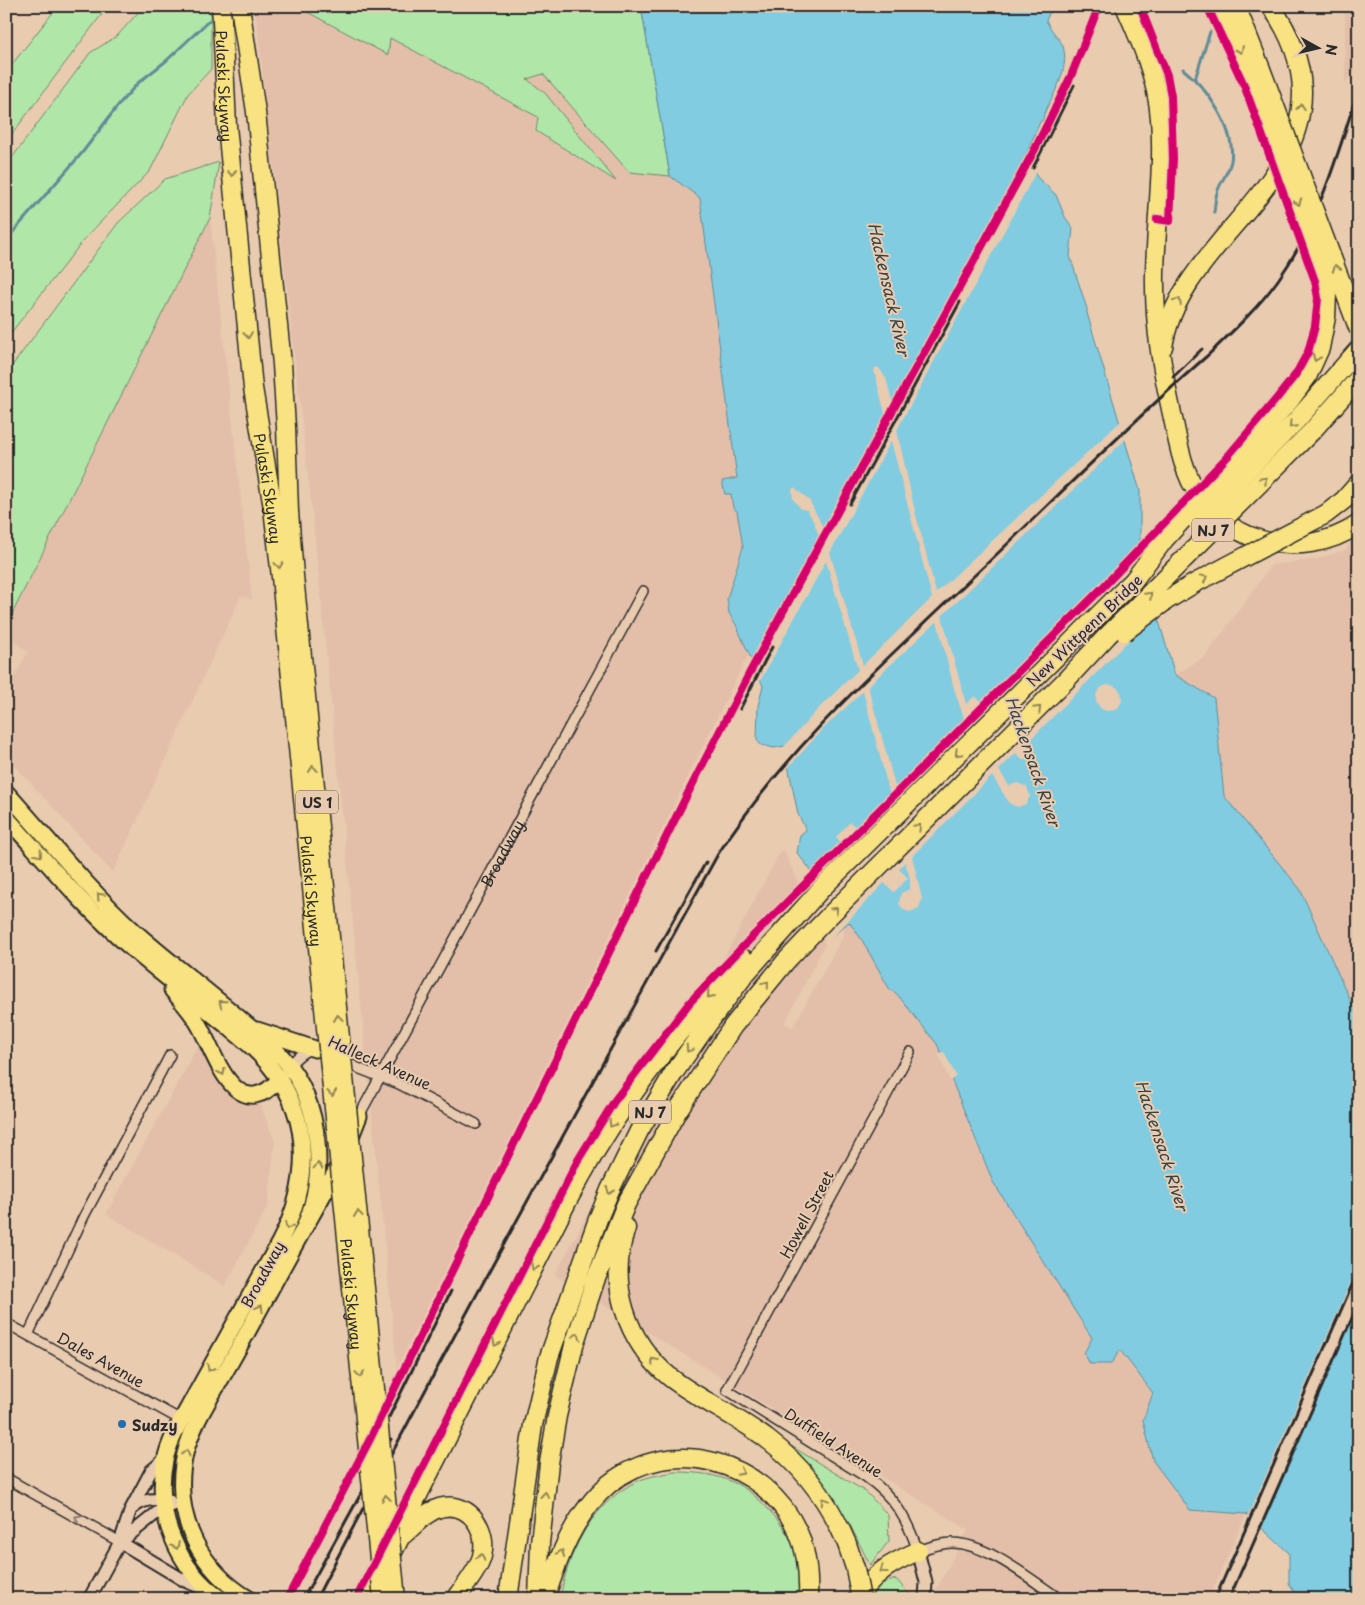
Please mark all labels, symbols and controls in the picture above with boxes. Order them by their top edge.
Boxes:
north arrow [1292,22,1342,72]
street label: Pulaski Skyway [211,30,240,143]
text: N [1320,43,1343,57]
one-way arrow [1233,45,1244,54]
one-way arrow [1295,103,1306,111]
one-way arrow [226,170,237,178]
one-way arrow [1291,197,1302,206]
water label: Hackensack River [863,220,918,361]
one-way arrow [1332,264,1342,273]
one-way arrow [1172,297,1182,306]
one-way arrow [242,331,253,339]
one-way arrow [1312,353,1323,362]
one-way arrow [1289,419,1298,428]
street label: Pulaski Skyway [249,431,289,545]
one-way arrow [1258,477,1267,486]
road number: NJ 7 [1192,518,1234,542]
one-way arrow [273,562,284,570]
street label: New Wittpenn Bridge [1021,568,1147,692]
one-way arrow [1198,575,1207,585]
one-way arrow [1143,591,1152,600]
water label: Hackensack River [1001,693,1068,832]
one-way arrow [1032,705,1041,714]
one-way arrow [955,747,964,756]
one-way arrow [308,765,319,773]
road number: US 1 [296,790,338,814]
street label: Broadway [474,815,529,891]
one-way arrow [912,824,921,833]
street label: Pulaski Skyway [295,834,329,948]
one-way arrow [33,848,42,857]
one-way arrow [97,893,106,902]
one-way arrow [829,907,838,916]
one-way arrow [761,981,769,990]
one-way arrow [707,990,716,999]
one-way arrow [219,1001,228,1009]
one-way arrow [333,1014,344,1022]
street label: Halleck Avenue [325,1029,435,1095]
one-way arrow [686,1044,695,1053]
one-way arrow [216,1067,226,1076]
water label: Hackensack River [1131,1077,1196,1216]
one-way arrow [326,1089,337,1097]
road number: NJ 7 [629,1100,671,1124]
one-way arrow [609,1119,618,1128]
one-way arrow [313,1161,323,1169]
street label: Howell Street [773,1166,839,1262]
one-way arrow [605,1186,616,1195]
one-way arrow [353,1210,364,1218]
one-way arrow [284,1220,294,1229]
street label: Broadway [234,1236,290,1312]
street label: Pulaski Skyway [336,1237,370,1351]
one-way arrow [530,1262,540,1271]
one-way arrow [254,1305,264,1314]
street label: Dales Avenue [53,1325,149,1393]
one-way arrow [571,1332,581,1340]
one-way arrow [492,1337,502,1346]
one-way arrow [651,1358,660,1367]
one-way arrow [206,1363,216,1372]
one-way arrow [354,1370,365,1378]
street label: Duffield Avenue [780,1402,888,1482]
place label: Sudzy [132,1413,177,1436]
marker: Sudzy [116,1418,128,1430]
one-way arrow [180,1448,191,1457]
one-way arrow [736,1466,745,1476]
one-way arrow [539,1490,550,1498]
one-way arrow [381,1494,392,1502]
one-way arrow [821,1497,830,1507]
one-way arrow [74,1514,83,1524]
one-way arrow [170,1541,181,1550]
one-way arrow [555,1549,566,1558]
one-way arrow [475,1553,485,1562]
one-way arrow [879,1564,889,1573]

